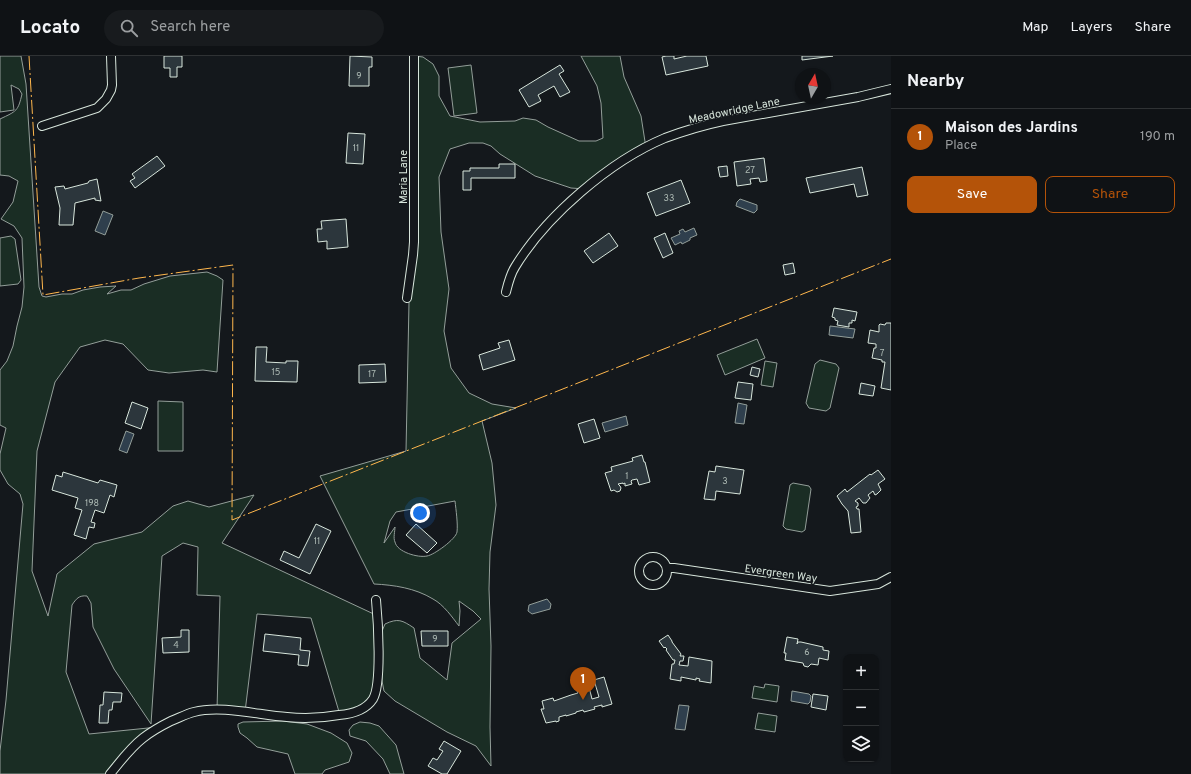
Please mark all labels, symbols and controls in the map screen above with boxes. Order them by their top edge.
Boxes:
search box [104,10,384,46]
text: Locato [20,16,80,40]
icon: search [118,17,140,39]
text: Search here [150,18,230,37]
text: Map [1022,19,1048,36]
text: Layers [1070,19,1112,36]
text: Share [1134,19,1171,36]
north arrow [795,68,831,104]
house number: 9 [356,71,362,82]
text: Nearby [907,71,964,93]
street label: Meadowridge Lane [687,94,781,127]
text: Maison des Jardins [945,119,1078,138]
text: 1 [917,129,923,145]
text: 190 m [1140,129,1175,145]
text: Place [945,138,977,154]
house number: 11 [353,143,359,154]
street label: Maria Lane [397,150,411,204]
house number: 27 [745,165,755,176]
button: Save [907,176,1037,213]
button: Share [1045,176,1175,213]
house number: 33 [664,193,674,204]
house number: 7 [880,348,885,359]
house number: 15 [272,367,280,378]
house number: 17 [368,369,376,380]
house number: 1 [625,471,629,482]
house number: 3 [722,476,728,487]
house number: 198 [85,498,99,509]
your location [410,503,430,523]
house number: 11 [314,536,320,547]
street label: Evergreen Way [744,562,818,586]
house number: 9 [432,634,438,645]
house number: 4 [173,640,179,651]
house number: 6 [804,647,810,658]
map controls [843,654,879,762]
button: + [843,654,879,690]
pin: 1 [570,667,596,700]
button: − [843,690,879,726]
button: layers [843,726,879,762]

